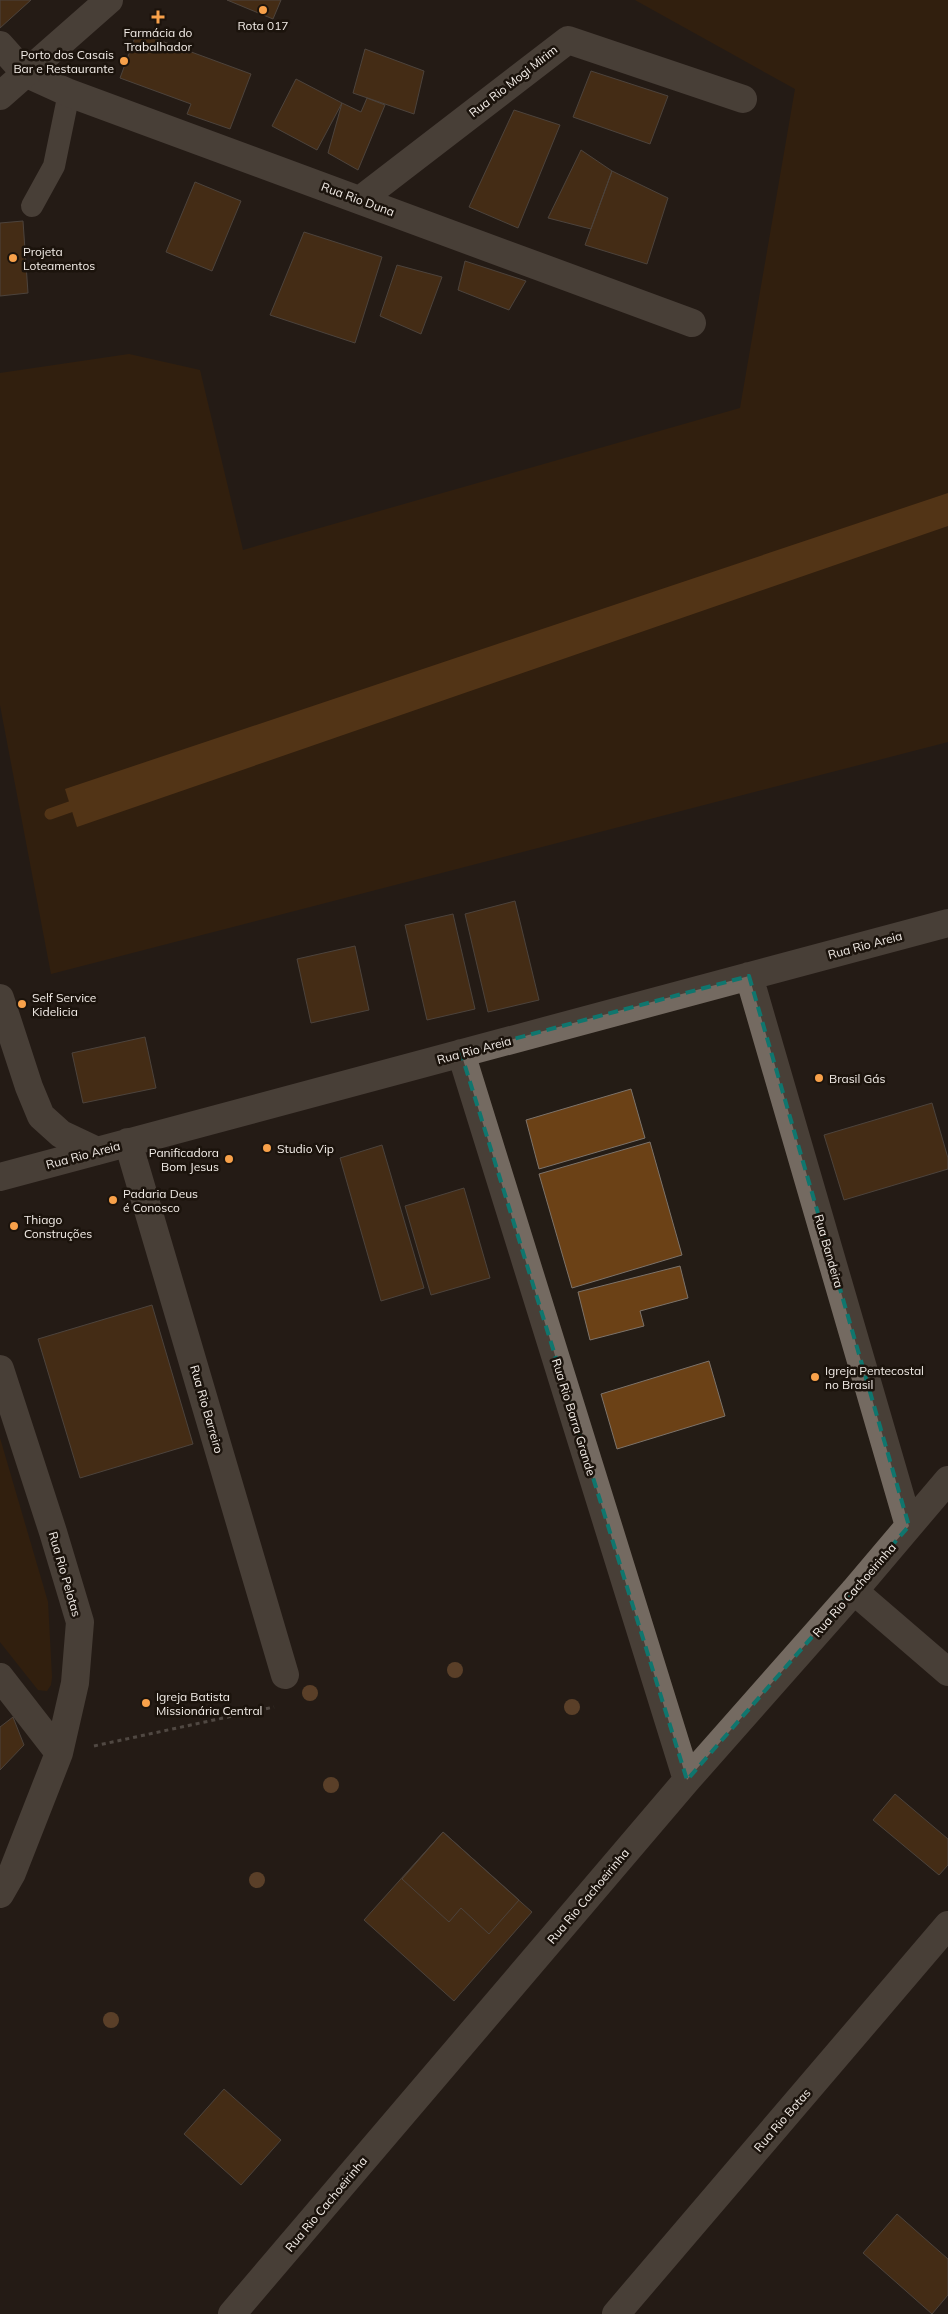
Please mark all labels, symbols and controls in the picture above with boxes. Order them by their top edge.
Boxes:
marker: Rota 017 [257,4,269,16]
marker: Farmácia do Trabalhador [152,11,164,23]
place label: Rota 017 [237,18,289,33]
place label: Farmácia do Trabalhador [124,25,193,54]
street label: Rua Rio Mogi Mirim [466,42,560,120]
place label: Porto dos Casais Bar e Restaurante [13,47,114,76]
marker: Porto dos Casais Bar e Restaurante [118,55,130,67]
street label: Rua Rio Duna [319,179,397,219]
place label: Projeta Loteamentos [23,244,95,273]
marker: Projeta Loteamentos [7,252,19,264]
street label: Rua Rio Areia [826,928,904,962]
place label: Self Service Kidelicia [32,990,96,1019]
marker: Self Service Kidelicia [16,998,28,1010]
street label: Rua Rio Areia [435,1033,513,1067]
place label: Brasil Gás [829,1071,885,1086]
marker: Brasil Gás [813,1072,825,1084]
street label: Rua Rio Areia [44,1138,122,1172]
place label: Studio Vip [277,1141,334,1156]
marker: Studio Vip [261,1142,273,1154]
place label: Panificadora Bom Jesus [149,1145,219,1174]
marker: Panificadora Bom Jesus [223,1153,235,1165]
place label: Padaria Deus é Conosco [123,1186,198,1215]
marker: Padaria Deus é Conosco [107,1194,119,1206]
place label: Thiago Construções [24,1212,92,1241]
street label: Rua Bandeira [811,1212,847,1290]
marker: Thiago Construções [8,1220,20,1232]
street label: Rua Rio Barra Grande [549,1356,599,1478]
street label: Rua Rio Barreiro [187,1363,227,1455]
place label: Igreja Pentecostal no Brasil [825,1363,924,1392]
marker: Igreja Pentecostal no Brasil [809,1371,821,1383]
street label: Rua Rio Pelotas [46,1530,84,1618]
street label: Rua Rio Cachoeirinha [809,1540,899,1640]
place label: Igreja Batista Missionária Central [156,1689,262,1718]
marker: Igreja Batista Missionária Central [140,1697,152,1709]
street label: Rua Rio Cachoeirinha [544,1845,632,1947]
street label: Rua Rio Botas [750,2085,814,2155]
street label: Rua Rio Cachoeirinha [282,2153,370,2255]

